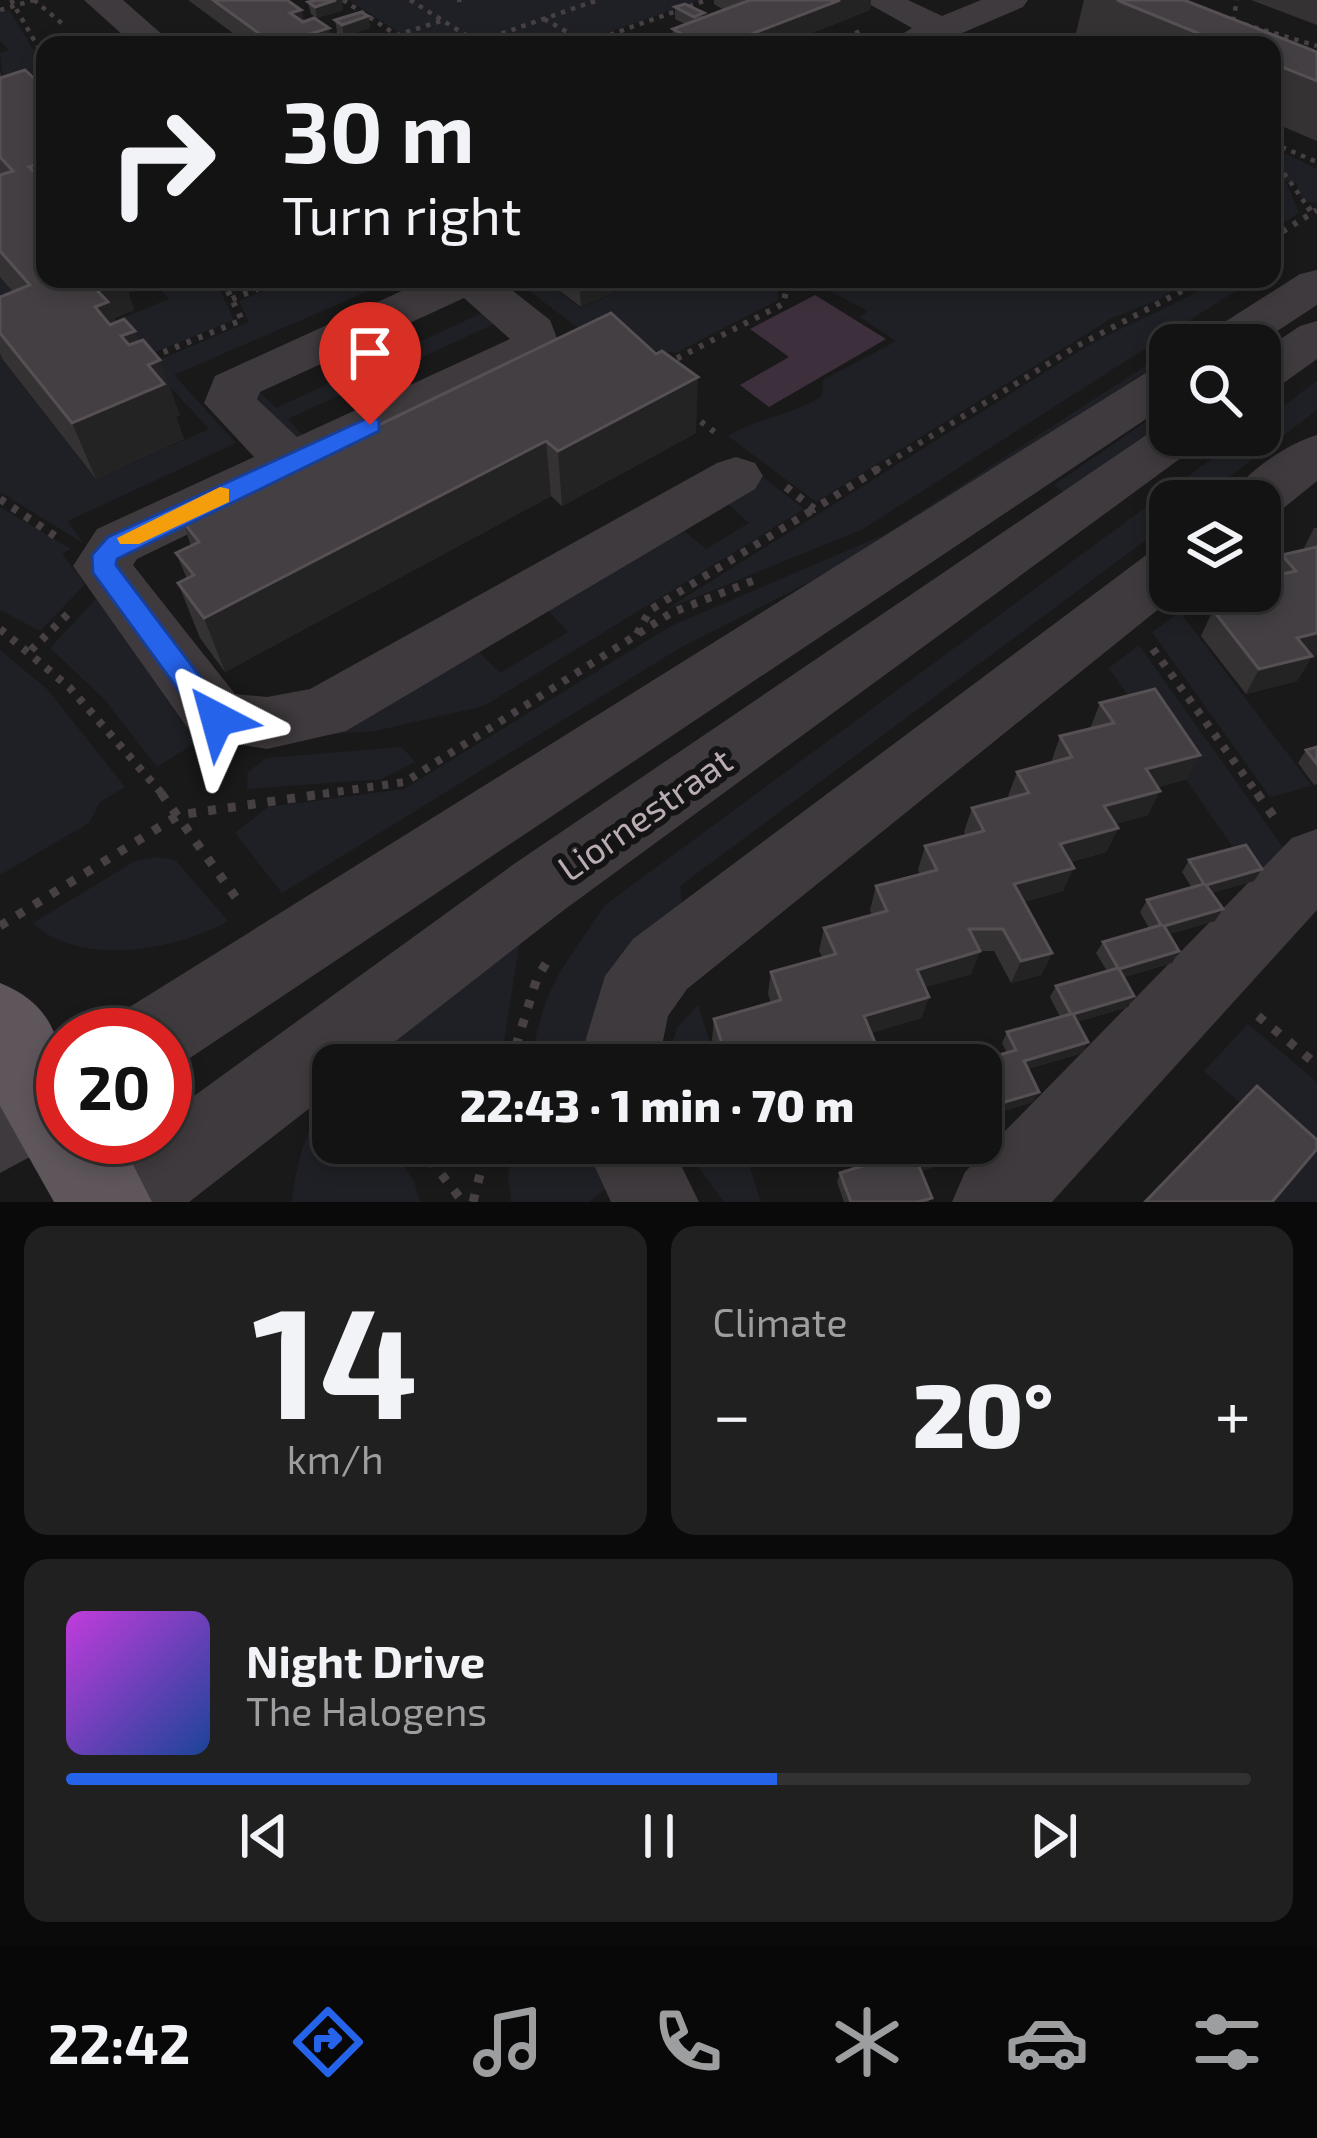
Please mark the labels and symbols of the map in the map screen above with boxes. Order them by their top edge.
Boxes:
pin [319,302,421,425]
position arrow [154,656,280,782]
street label: Liornestraat [549,737,739,889]
speed limit sign: 20 [36,1008,192,1164]

